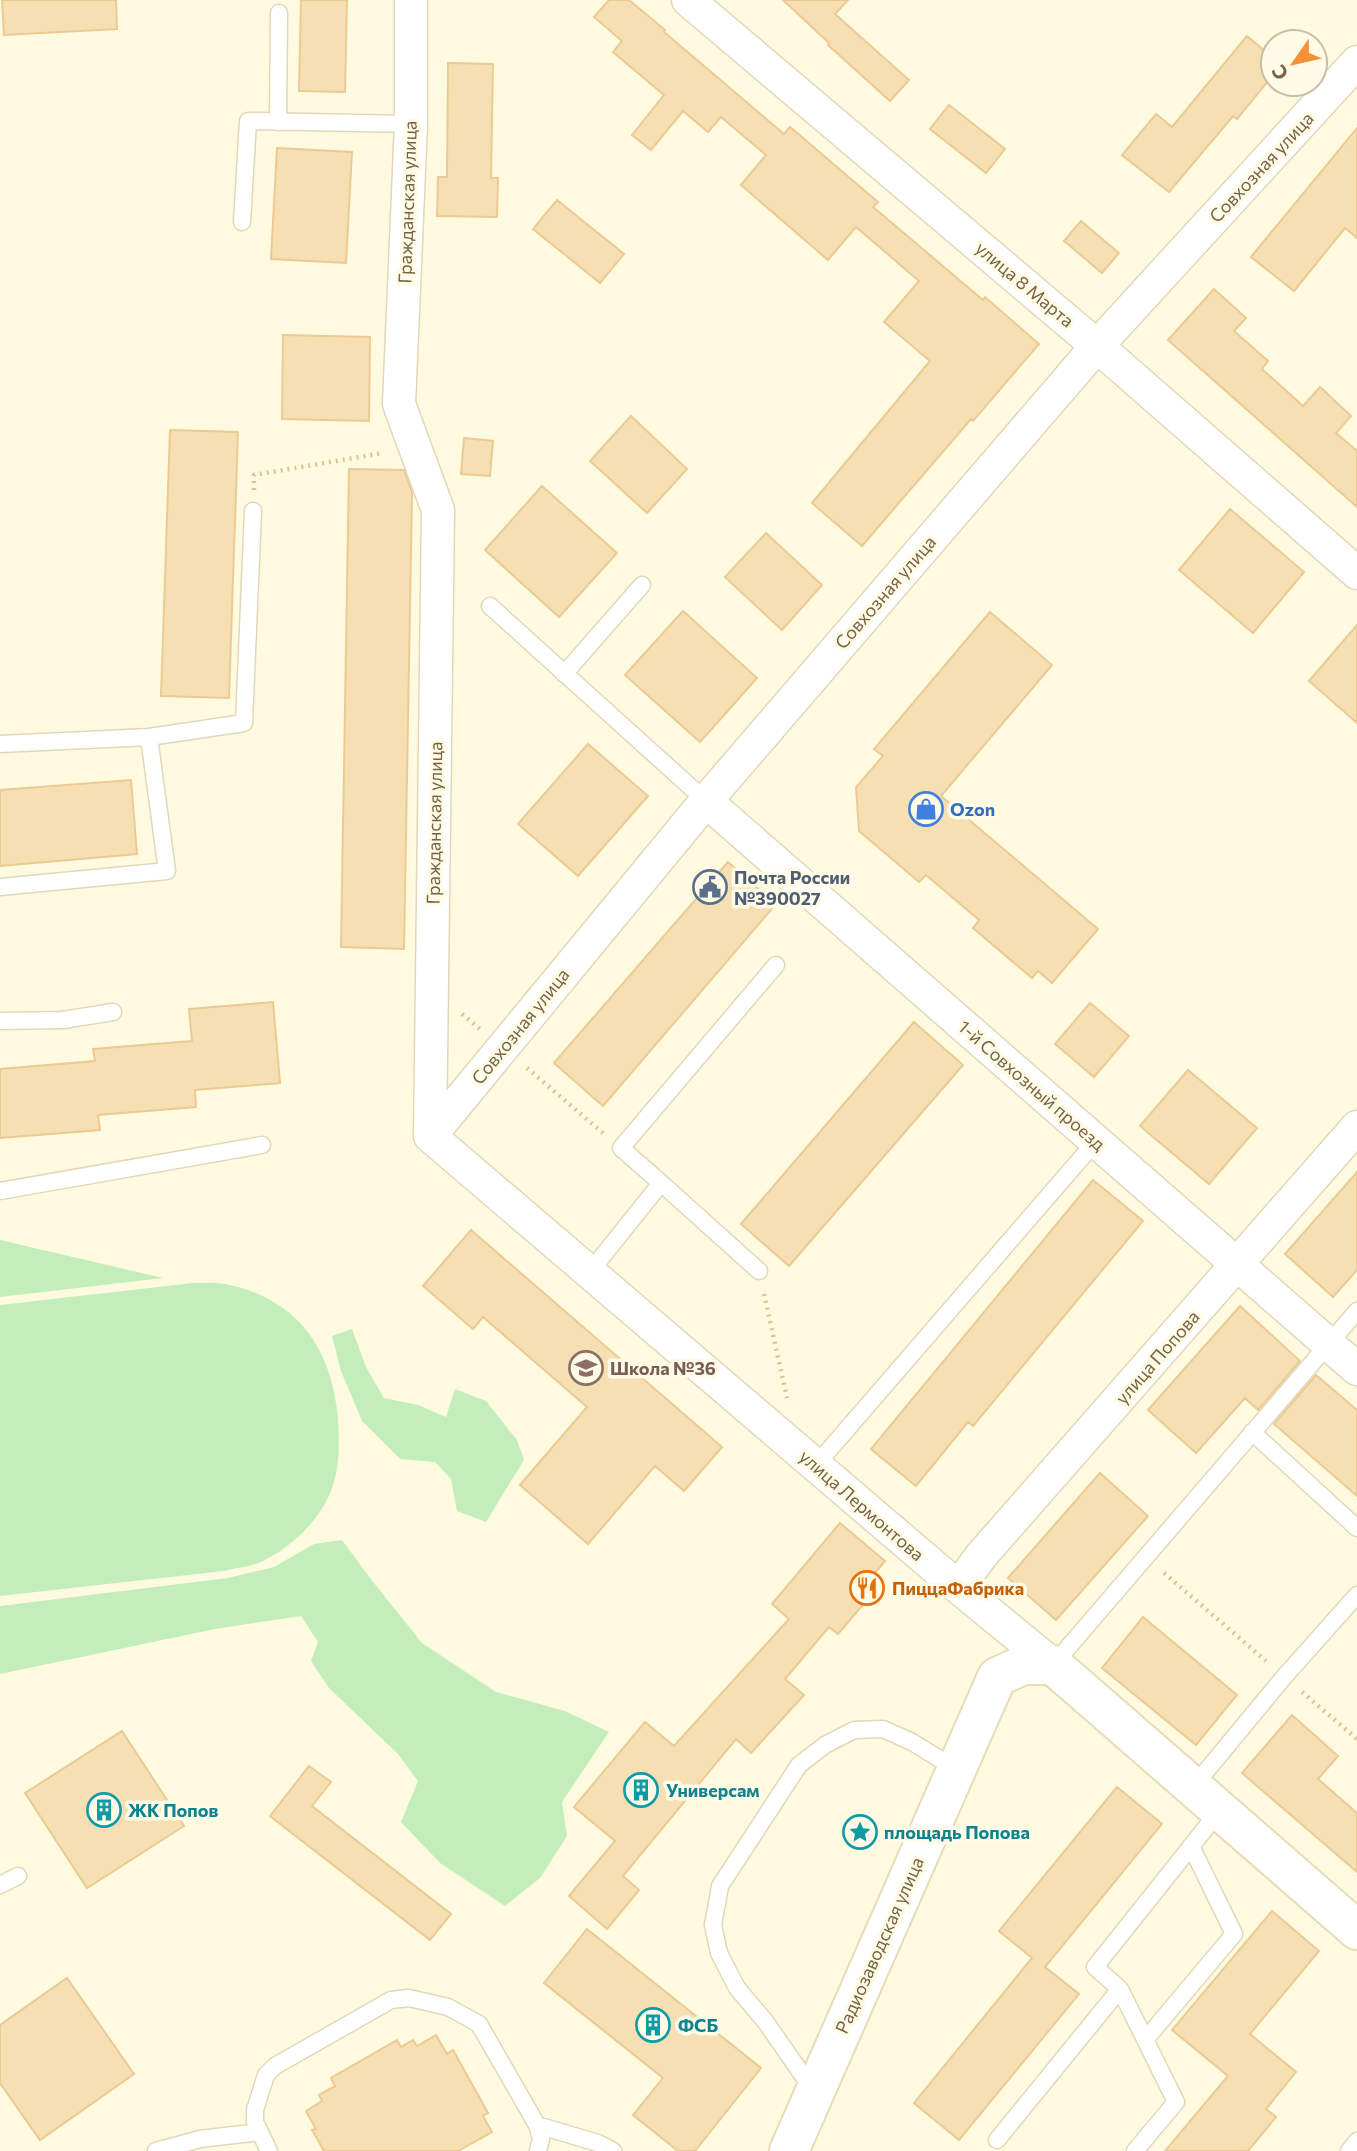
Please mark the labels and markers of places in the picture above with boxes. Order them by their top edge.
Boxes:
shop icon: Ozon [907,790,945,828]
place label: Ozon [950,798,995,820]
place label: Почта России №390027 [734,866,850,909]
public building icon: Почта России №390027 [691,868,729,906]
school or university icon: Школа №36 [567,1349,605,1387]
place label: Школа №36 [610,1357,716,1379]
restaurant icon: ПиццаФабрика [848,1569,886,1607]
place label: ПиццаФабрика [892,1577,1024,1599]
building icon: Универсам [622,1771,660,1809]
place label: Универсам [666,1779,760,1801]
building icon: ЖК Попов [85,1791,123,1829]
place label: ЖК Попов [128,1799,219,1821]
place icon: площадь Попова [841,1813,879,1851]
place label: площадь Попова [884,1821,1030,1843]
building icon: ФСБ [634,2006,672,2044]
place label: ФСБ [678,2014,718,2036]

